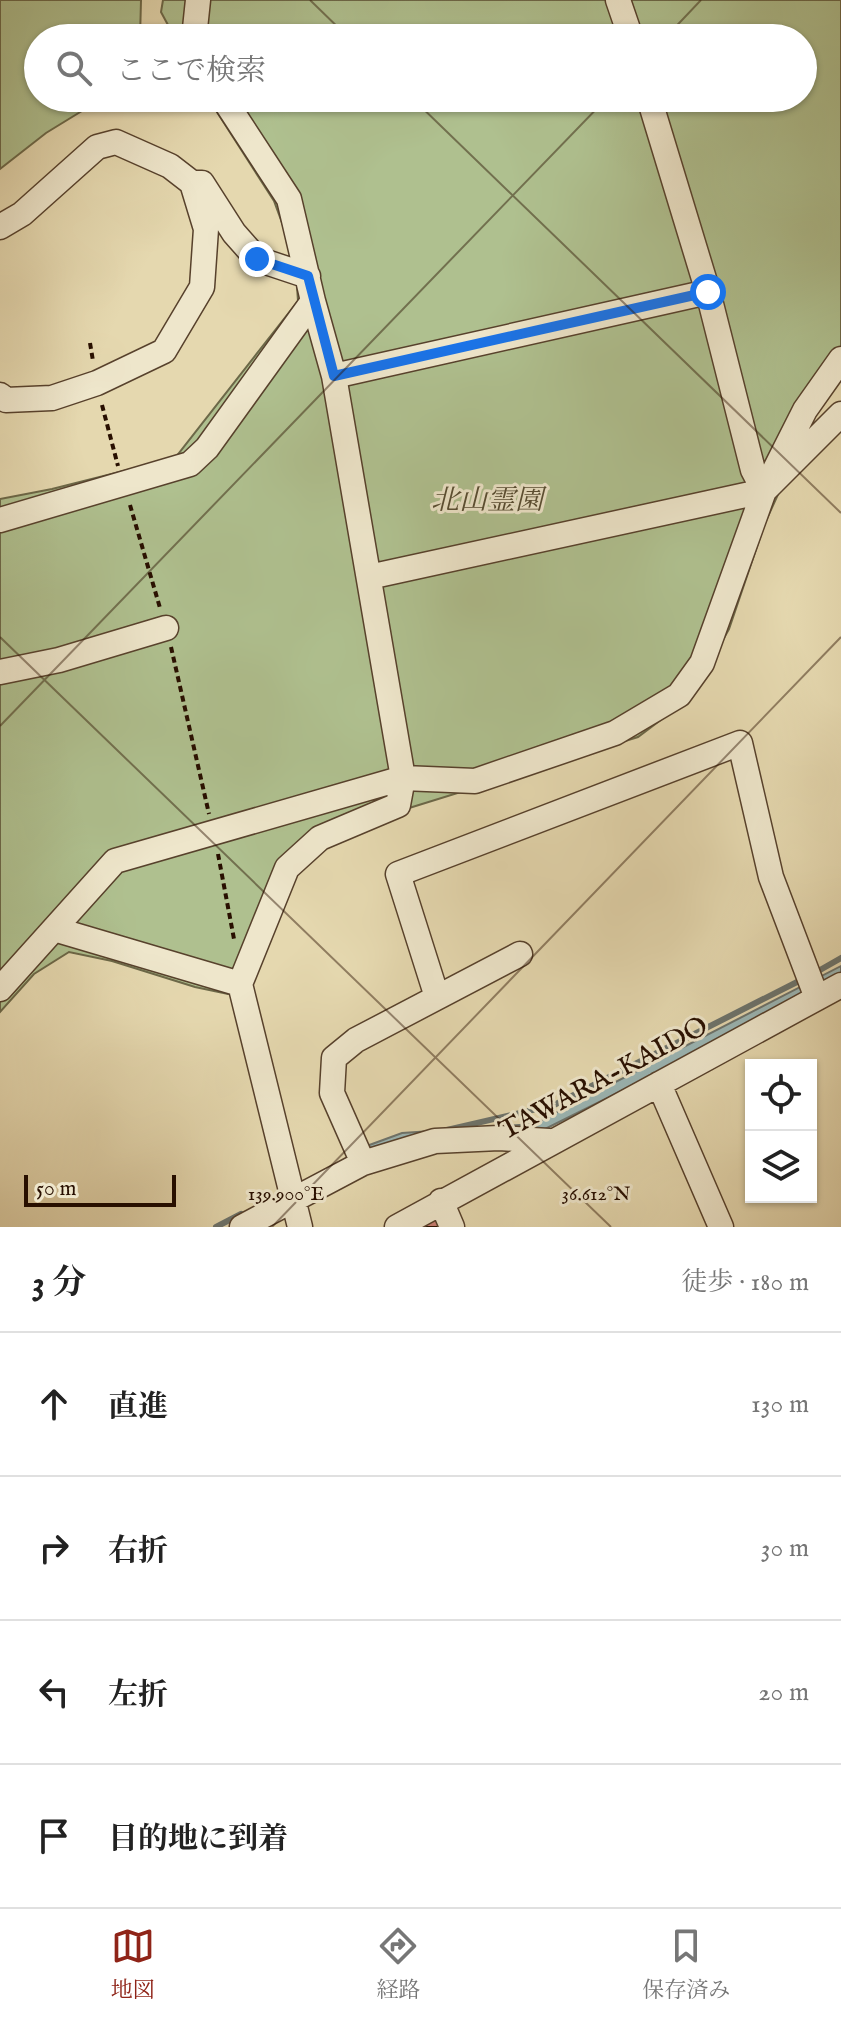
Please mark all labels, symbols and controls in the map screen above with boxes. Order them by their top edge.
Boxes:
search box [24,24,817,112]
icon: search [52,46,96,90]
text: ここで検索 [116,53,266,91]
route end [239,241,275,277]
route start [690,274,726,310]
park label: 北山霊園 [431,484,547,519]
street label: TAWARA-KAIDO [494,1009,714,1149]
map controls [745,1059,817,1203]
button: locate [745,1059,817,1131]
button: layers [745,1131,817,1203]
scale bar [24,1171,176,1207]
text: 50 m [36,1175,77,1203]
text: 139.900°E [248,1182,324,1207]
text: 36.612°N [562,1182,631,1207]
text: 3 分 [32,1262,86,1305]
text: 徒歩 · 180 m [682,1266,809,1299]
icon: ahead [32,1382,76,1426]
text: 130 m [751,1388,809,1421]
text: 直進 [108,1389,168,1427]
icon: right [32,1526,76,1570]
text: 30 m [761,1532,809,1565]
text: 右折 [108,1533,168,1571]
icon: left [32,1670,76,1714]
text: 20 m [758,1676,809,1709]
text: 左折 [108,1677,168,1715]
icon: arrive [32,1814,76,1858]
text: 目的地に到着 [108,1821,288,1859]
tab: 地図 [111,1924,155,2005]
tab: 経路 [376,1924,420,2005]
tab: 保存済み [642,1924,730,2005]

